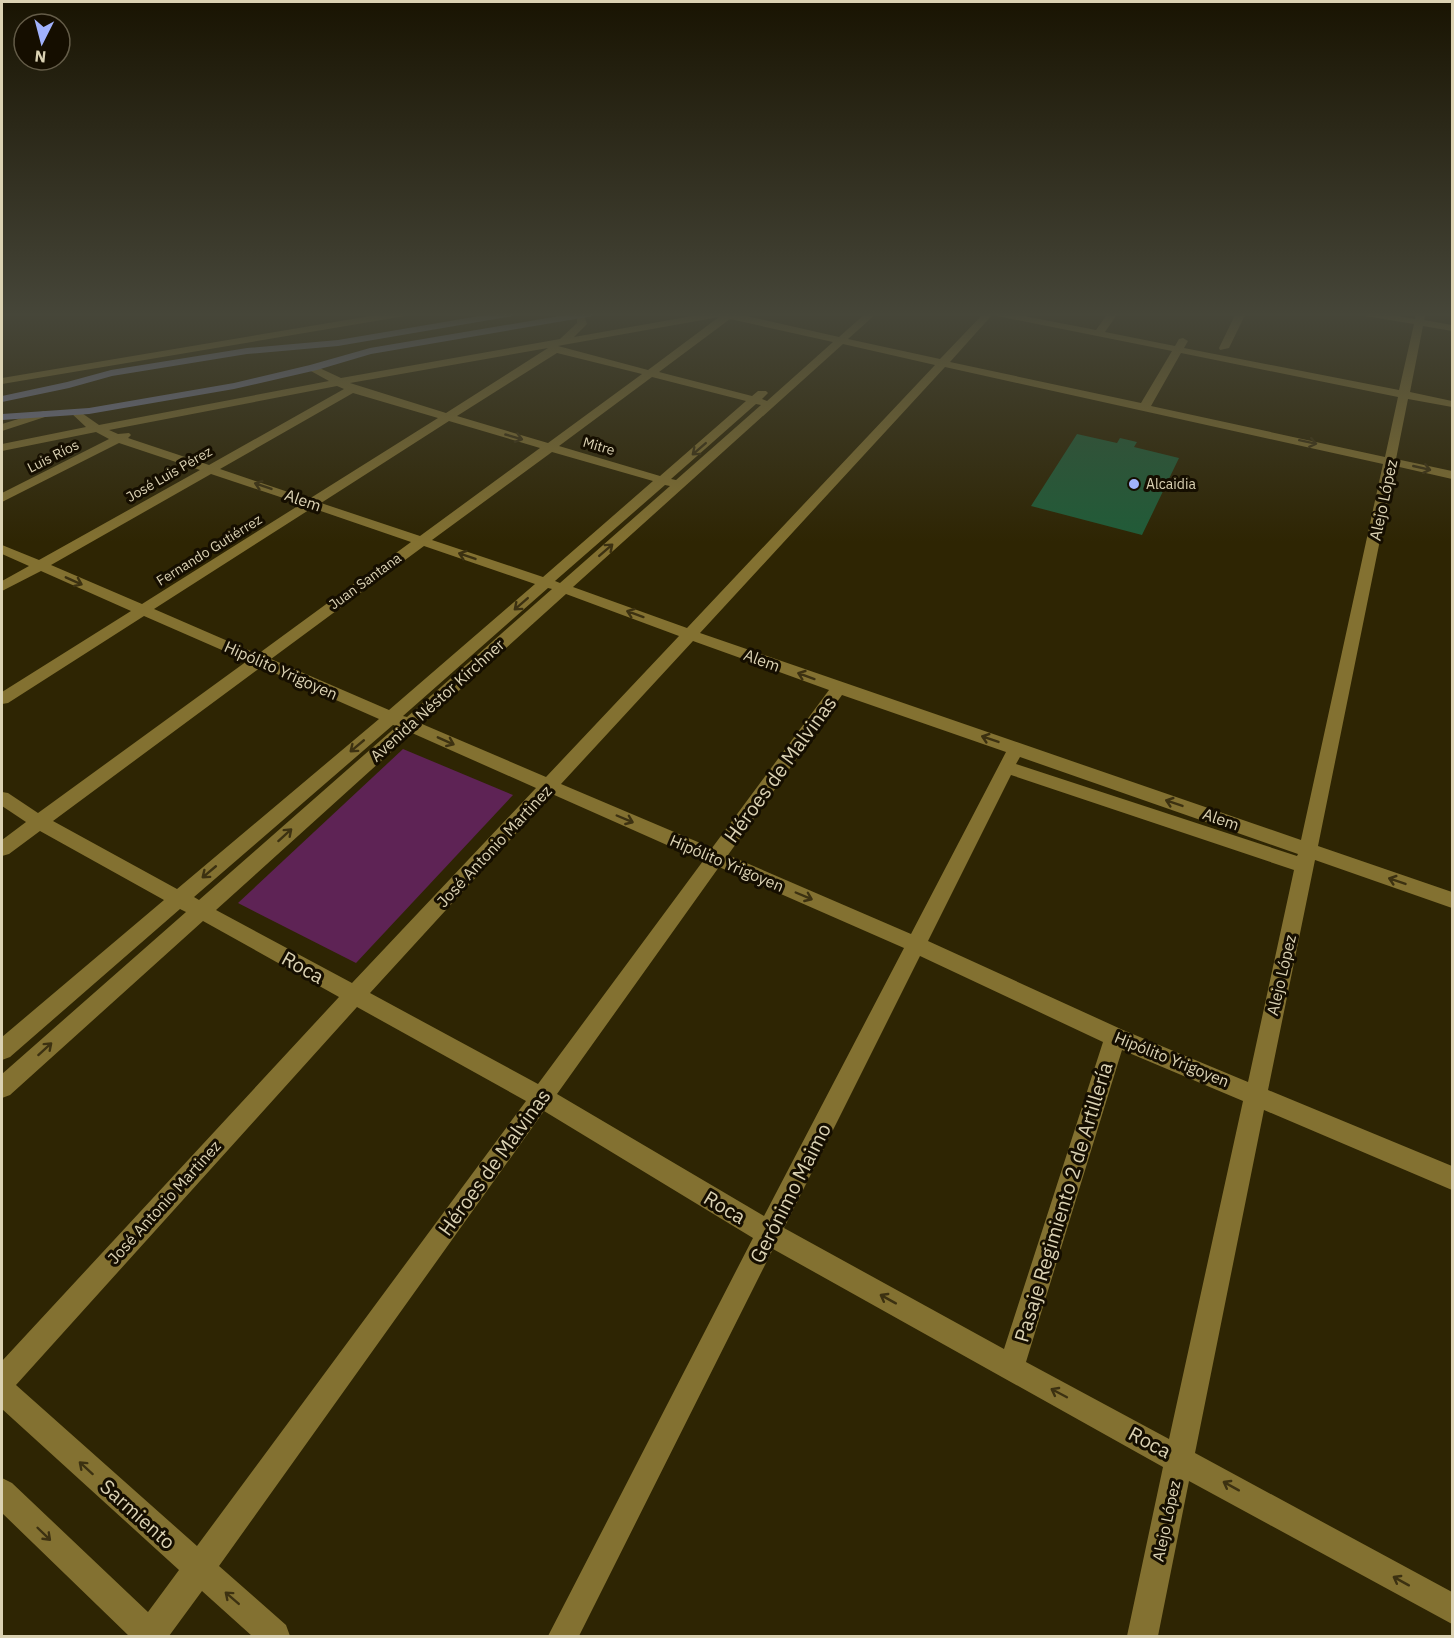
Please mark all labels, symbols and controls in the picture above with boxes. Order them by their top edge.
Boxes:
north arrow [12,12,72,72]
text: N [34,46,47,67]
one-way arrow [505,432,524,443]
street label: Mitre [581,433,617,459]
street label: Luis Ríos [24,435,82,477]
one-way arrow [1298,437,1317,449]
street label: José Luis Pérez [123,442,216,506]
one-way arrow [692,442,707,456]
street label: Alejo López [1365,458,1401,542]
one-way arrow [1412,463,1431,474]
place label: Alcaidia [1146,475,1196,493]
marker: Alcaidia [1127,477,1141,491]
one-way arrow [254,480,273,491]
street label: Alem [282,484,324,516]
street label: Fernando Gutiérrez [153,510,266,590]
one-way arrow [598,543,614,556]
street label: Juan Santana [325,548,405,613]
one-way arrow [458,550,477,561]
one-way arrow [65,576,83,587]
one-way arrow [513,597,528,611]
one-way arrow [626,608,645,619]
street label: Avenida Néstor Kirchner [366,634,508,766]
street label: Hipólito Yrigoyen [221,636,341,704]
street label: Alem [741,644,783,676]
one-way arrow [797,669,816,680]
street label: Héroes de Malvinas [718,690,842,848]
one-way arrow [981,733,1000,744]
one-way arrow [437,737,455,748]
one-way arrow [350,739,365,753]
street label: José Antonio Martinez [432,781,556,911]
one-way arrow [1165,797,1184,808]
street label: Alem [1200,803,1242,835]
one-way arrow [615,814,633,825]
one-way arrow [277,829,293,842]
street label: Hipólito Yrigoyen [667,830,787,896]
one-way arrow [202,865,217,879]
one-way arrow [1388,874,1407,885]
one-way arrow [794,891,813,902]
street label: Alejo López [1262,933,1300,1017]
street label: Roca [277,944,329,990]
street label: Hipólito Yrigoyen [1112,1027,1232,1091]
one-way arrow [37,1042,52,1056]
street label: Pasaje Regimiento 2 de Artillería [1007,1058,1119,1345]
street label: Héroes de Malvinas [432,1083,556,1241]
street label: Gerónimo Maimo [743,1118,837,1268]
street label: José Antonio Martinez [103,1136,225,1268]
street label: Roca [699,1184,751,1230]
one-way arrow [880,1293,898,1304]
one-way arrow [1051,1387,1068,1399]
street label: Roca [1124,1420,1176,1464]
one-way arrow [79,1461,94,1475]
street label: Sarmiento [95,1473,181,1555]
street label: Alejo López [1148,1479,1184,1563]
one-way arrow [1222,1480,1240,1491]
one-way arrow [36,1527,51,1541]
one-way arrow [1393,1575,1410,1587]
one-way arrow [224,1591,239,1605]

